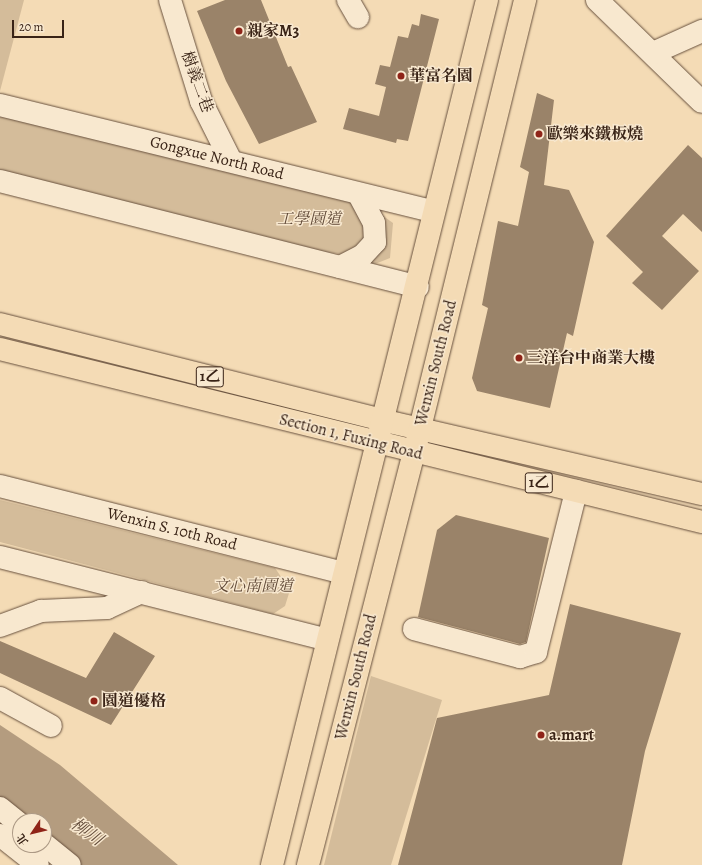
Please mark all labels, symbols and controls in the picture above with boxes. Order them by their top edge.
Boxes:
scale bar [14,12,66,38]
text: 20 m [19,19,43,35]
place label: 親家M3 [247,21,299,41]
marker: 親家M3 [234,26,244,36]
street label: 樹義二巷 [177,49,217,115]
place label: 華富名園 [409,66,473,86]
marker: 華富名園 [396,71,406,81]
place label: 歐樂來鐵板燒 [547,124,643,144]
marker: 歐樂來鐵板燒 [534,129,544,139]
street label: Gongxue North Road [148,132,286,184]
park label: 工學園道 [277,209,341,229]
street label: Wenxin South Road [411,298,461,428]
place label: 三洋台中商業大樓 [527,348,655,368]
marker: 三洋台中商業大樓 [514,353,524,363]
road number: 1乙 [195,364,225,390]
street label: Section 1, Fuxing Road [277,410,425,464]
road number: 1乙 [524,470,554,496]
street label: Wenxin S. 10th Road [105,504,239,554]
park label: 文心南園道 [213,576,293,596]
street label: Wenxin South Road [331,612,381,742]
place label: 園道優格 [102,691,166,711]
marker: 園道優格 [89,696,99,706]
place label: a.mart [549,725,594,745]
marker: a.mart [536,730,546,740]
north arrow [12,813,52,853]
water label: 柳川 [67,814,107,850]
text: 北 [13,831,32,848]

